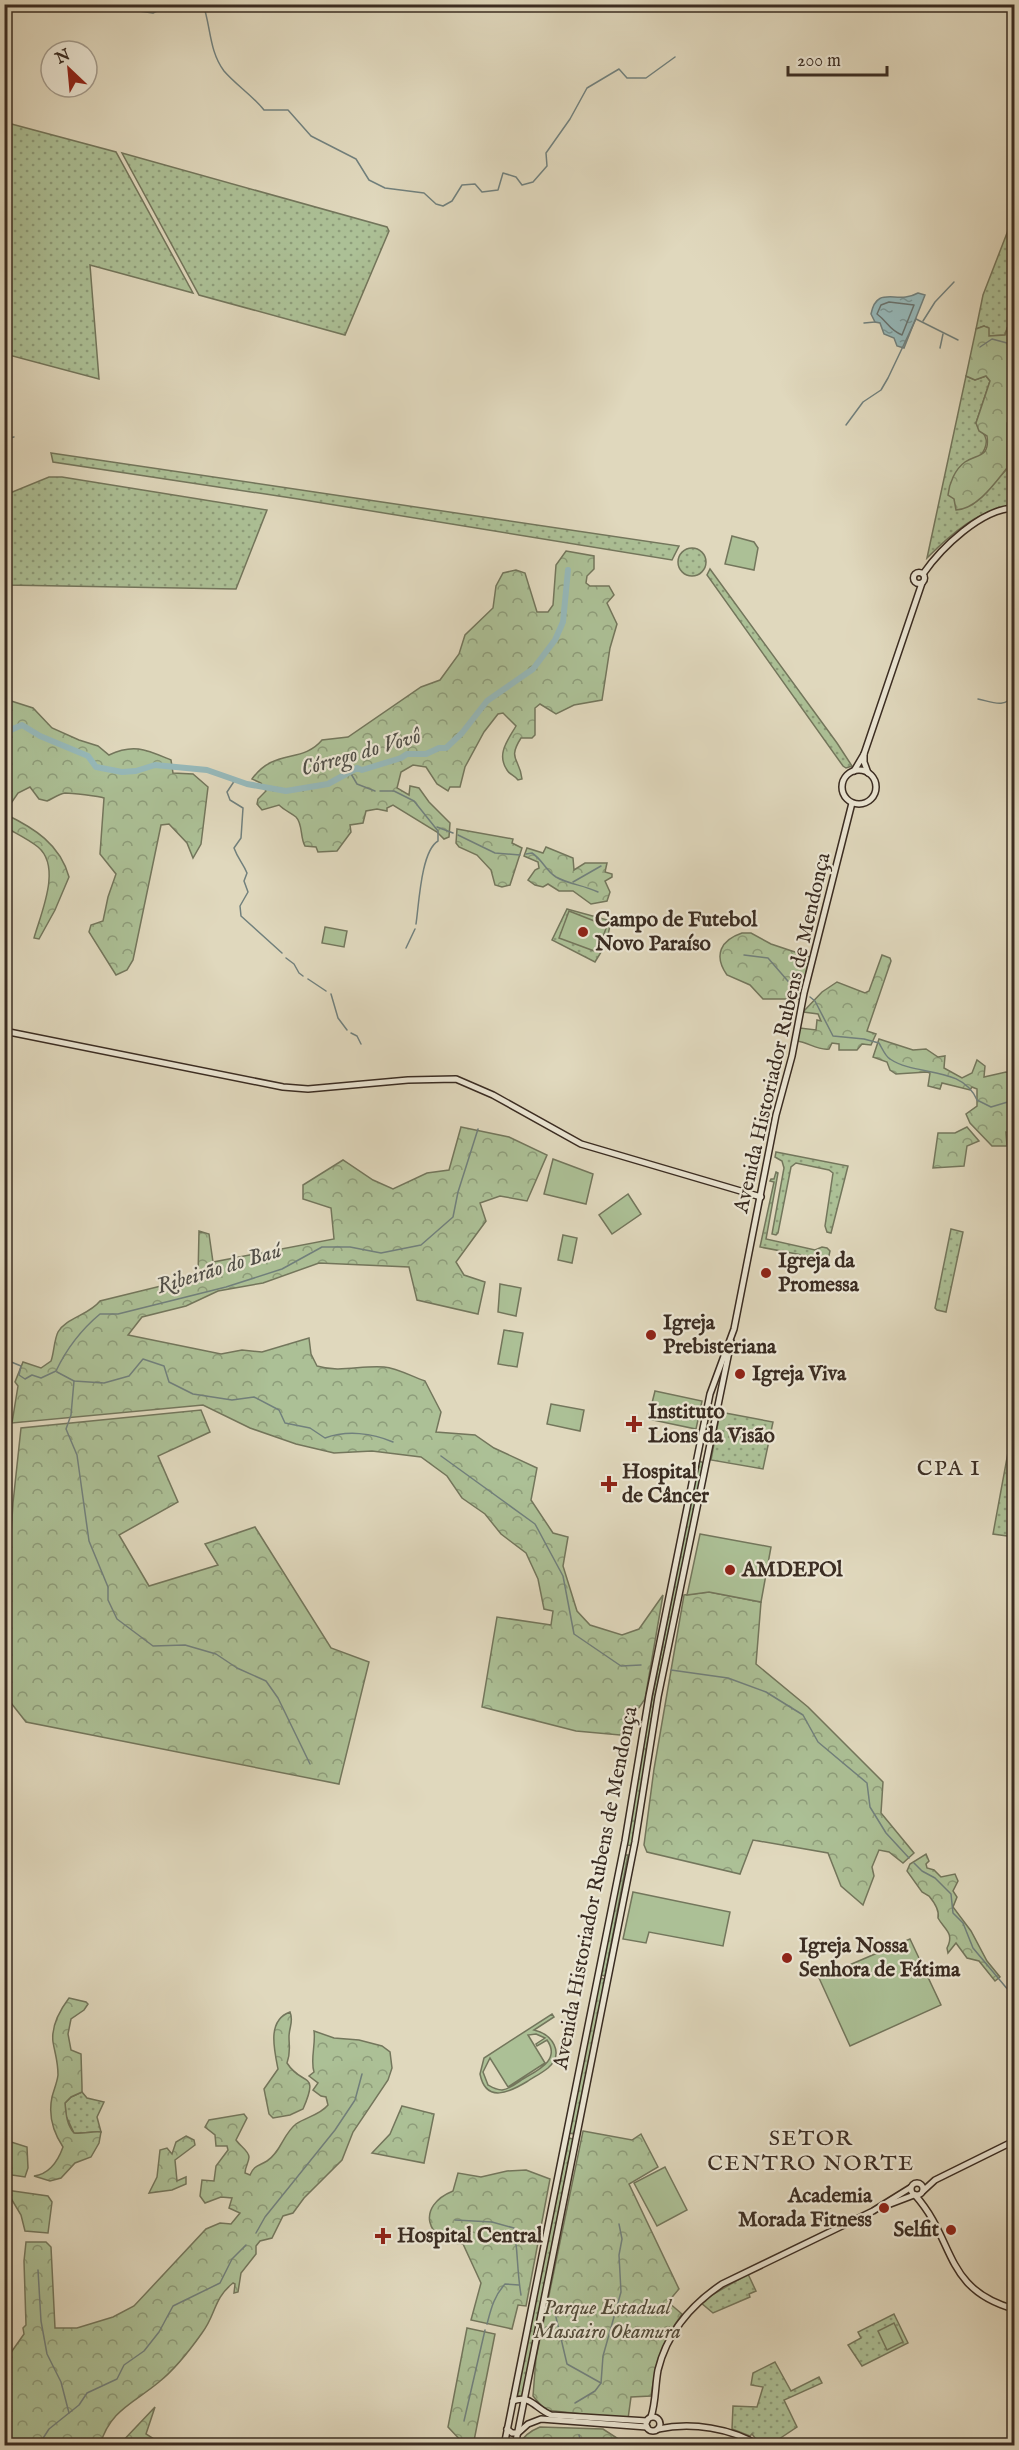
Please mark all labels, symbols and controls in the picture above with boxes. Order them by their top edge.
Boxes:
north arrow [39,39,99,99]
scale bar [788,39,887,77]
text: N [52,45,74,70]
text: 200 m [797,50,841,73]
water label: Córrego do Vovô [298,722,425,783]
street label: Avenida Historiador Rubens de Mendonça [728,849,838,1217]
place label: Campo de Futebol Novo Paraíso [594,907,758,958]
marker: Campo de Futebol Novo Paraíso [576,925,590,939]
water label: Ribeirão do Baú [153,1236,287,1301]
place label: Igreja da Promessa [778,1248,860,1299]
marker: Igreja da Promessa [759,1266,773,1280]
place label: Igreja Prebisteriana [663,1310,777,1361]
marker: Igreja Prebisteriana [644,1328,658,1342]
place label: Igreja Viva [752,1361,847,1388]
marker: Igreja Viva [733,1367,747,1381]
place label: Instituto Lions da Visão [648,1399,776,1450]
marker: Instituto Lions da Visão [625,1415,643,1433]
district label: CPA I [917,1455,981,1483]
place label: Hospital de Câncer [622,1459,709,1510]
marker: Hospital de Câncer [600,1475,618,1493]
place label: AMDEPOl [741,1557,844,1584]
marker: AMDEPOl [723,1563,737,1577]
street label: Avenida Historiador Rubens de Mendonça [547,1703,645,2073]
place label: Igreja Nossa Senhora de Fátima [799,1933,961,1984]
marker: Igreja Nossa Senhora de Fátima [780,1951,794,1965]
district label: SETOR CENTRO NORTE [707,2125,915,2178]
place label: Academia Morada Fitness [738,2183,873,2234]
marker: Academia Morada Fitness [877,2201,891,2215]
place label: Selfit [893,2217,940,2244]
place label: Hospital Central [397,2223,544,2250]
marker: Selfit [944,2223,958,2237]
marker: Hospital Central [374,2227,392,2245]
park label: Parque Estadual Massairo Okamura [533,2295,681,2346]

